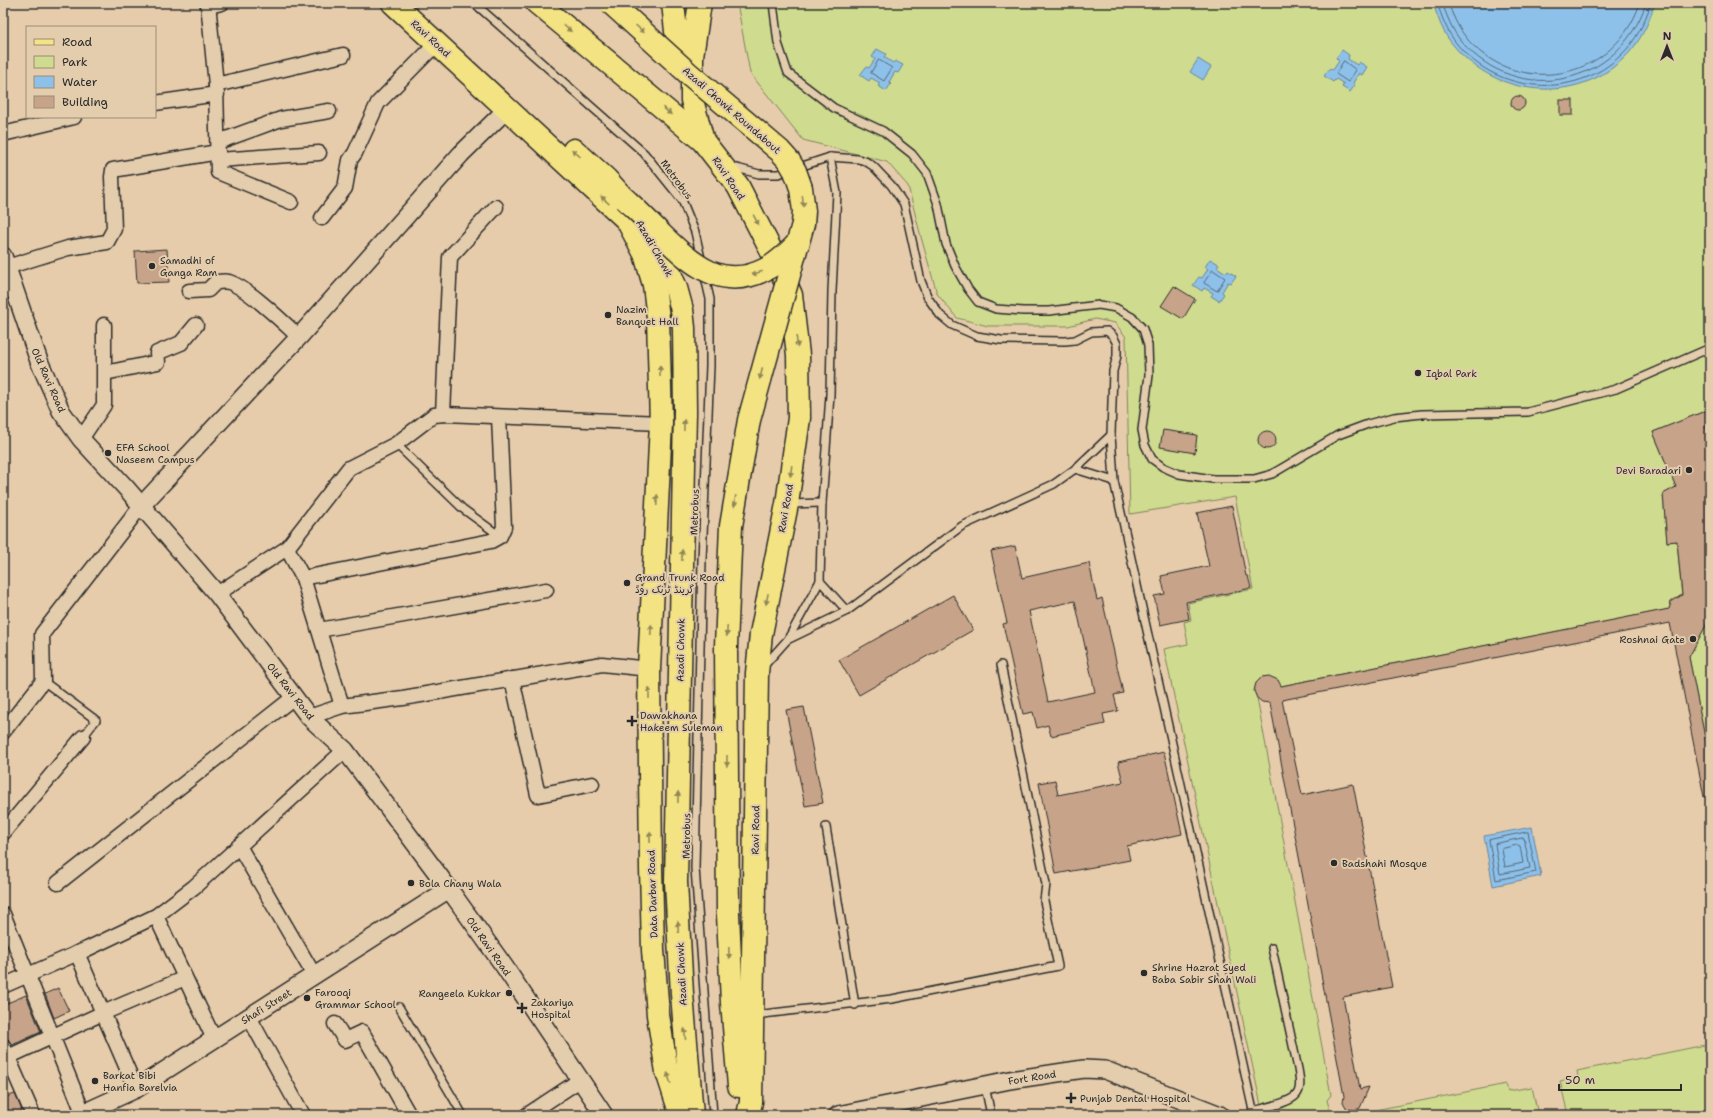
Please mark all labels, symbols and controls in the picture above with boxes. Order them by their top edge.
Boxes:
street label: Ravi Road [408,17,454,60]
one-way arrow [561,23,572,32]
one-way arrow [635,24,645,34]
legend [26,26,156,118]
north arrow [1647,26,1687,66]
text: N [1663,29,1672,44]
text: Road [62,34,93,50]
text: Park [62,54,88,70]
street label: Azadi Chowk Roundabout [680,64,784,157]
text: Water [62,74,98,90]
text: Building [62,94,108,110]
one-way arrow [661,106,672,115]
one-way arrow [571,148,582,157]
street label: Ravi Road [709,154,748,203]
street label: Metrobus [658,157,695,202]
one-way arrow [800,195,806,207]
one-way arrow [601,196,610,205]
one-way arrow [752,214,759,226]
street label: Azadi Chowk [633,217,676,279]
place label: Samadhi of Ganga Ram [160,254,217,279]
marker: Samadhi of Ganga Ram [147,261,157,271]
one-way arrow [750,270,762,276]
place label: Nazim Banquet Hall [616,303,678,328]
marker: Nazim Banquet Hall [603,310,613,320]
one-way arrow [794,336,800,348]
street label: Old Ravi Road [29,346,69,415]
one-way arrow [656,365,663,377]
place label: Iqbal Park [1426,367,1477,380]
one-way arrow [758,368,764,380]
marker: Iqbal Park [1413,368,1423,378]
one-way arrow [681,418,687,431]
place label: EFA School Naseem Campus [116,441,195,466]
marker: EFA School Naseem Campus [103,448,113,458]
place label: Devi Baradari [1616,464,1681,477]
one-way arrow [788,465,794,477]
marker: Devi Baradari [1684,465,1694,475]
street label: Ravi Road [775,482,796,533]
street label: Metrobus [687,489,702,535]
one-way arrow [654,493,660,506]
one-way arrow [732,495,738,507]
one-way arrow [679,548,685,561]
place label: Grand Trunk Road گرینڈ ٹرنک روڈ [635,571,725,596]
marker: Grand Trunk Road گرینڈ ٹرنک روڈ [622,578,632,588]
one-way arrow [764,593,770,605]
street label: Azadi Chowk [673,618,688,682]
one-way arrow [647,624,654,636]
one-way arrow [723,625,730,637]
place label: Roshnai Gate [1620,633,1685,646]
marker: Roshnai Gate [1688,634,1698,644]
street label: Old Ravi Road [264,660,317,723]
one-way arrow [646,686,652,699]
place label: Dawakhana Hakeem Suleman [640,709,723,734]
marker: Dawakhana Hakeem Suleman [627,716,637,726]
one-way arrow [723,755,730,767]
one-way arrow [674,791,681,803]
street label: Ravi Road [749,805,762,855]
street label: Metrobus [680,813,693,859]
one-way arrow [647,830,653,843]
street label: Data Darbar Road [644,849,661,938]
place label: Badshahi Mosque [1342,857,1427,870]
marker: Badshahi Mosque [1329,858,1339,868]
place label: Bola Chany Wala [419,877,502,890]
marker: Bola Chany Wala [406,878,416,888]
street label: Old Ravi Road [463,914,514,979]
one-way arrow [675,921,682,933]
street label: Azadi Chowk [673,942,690,1006]
one-way arrow [726,947,733,959]
place label: Shrine Hazrat Syed Baba Sabir Shah Wali [1152,961,1257,986]
marker: Shrine Hazrat Syed Baba Sabir Shah Wali [1139,968,1149,978]
street label: Shafi Street [239,986,294,1027]
place label: Farooqi Grammar School [315,986,396,1011]
place label: Rangeela Kukkar [419,987,501,1000]
marker: Rangeela Kukkar [504,988,514,998]
marker: Farooqi Grammar School [302,993,312,1003]
place label: Zakariya Hospital [531,996,574,1021]
marker: Zakariya Hospital [516,1002,528,1014]
one-way arrow [682,1028,689,1040]
scale bar [1559,1066,1681,1092]
street label: Fort Road [1007,1067,1058,1088]
place label: Barkat Bibi Hanfia Barelvia [103,1069,178,1094]
one-way arrow [666,1072,672,1084]
text: 50 m [1565,1072,1595,1088]
marker: Barkat Bibi Hanfia Barelvia [90,1076,100,1086]
marker: Punjab Dental Hospital [1065,1092,1077,1104]
place label: Punjab Dental Hospital [1080,1092,1190,1105]

